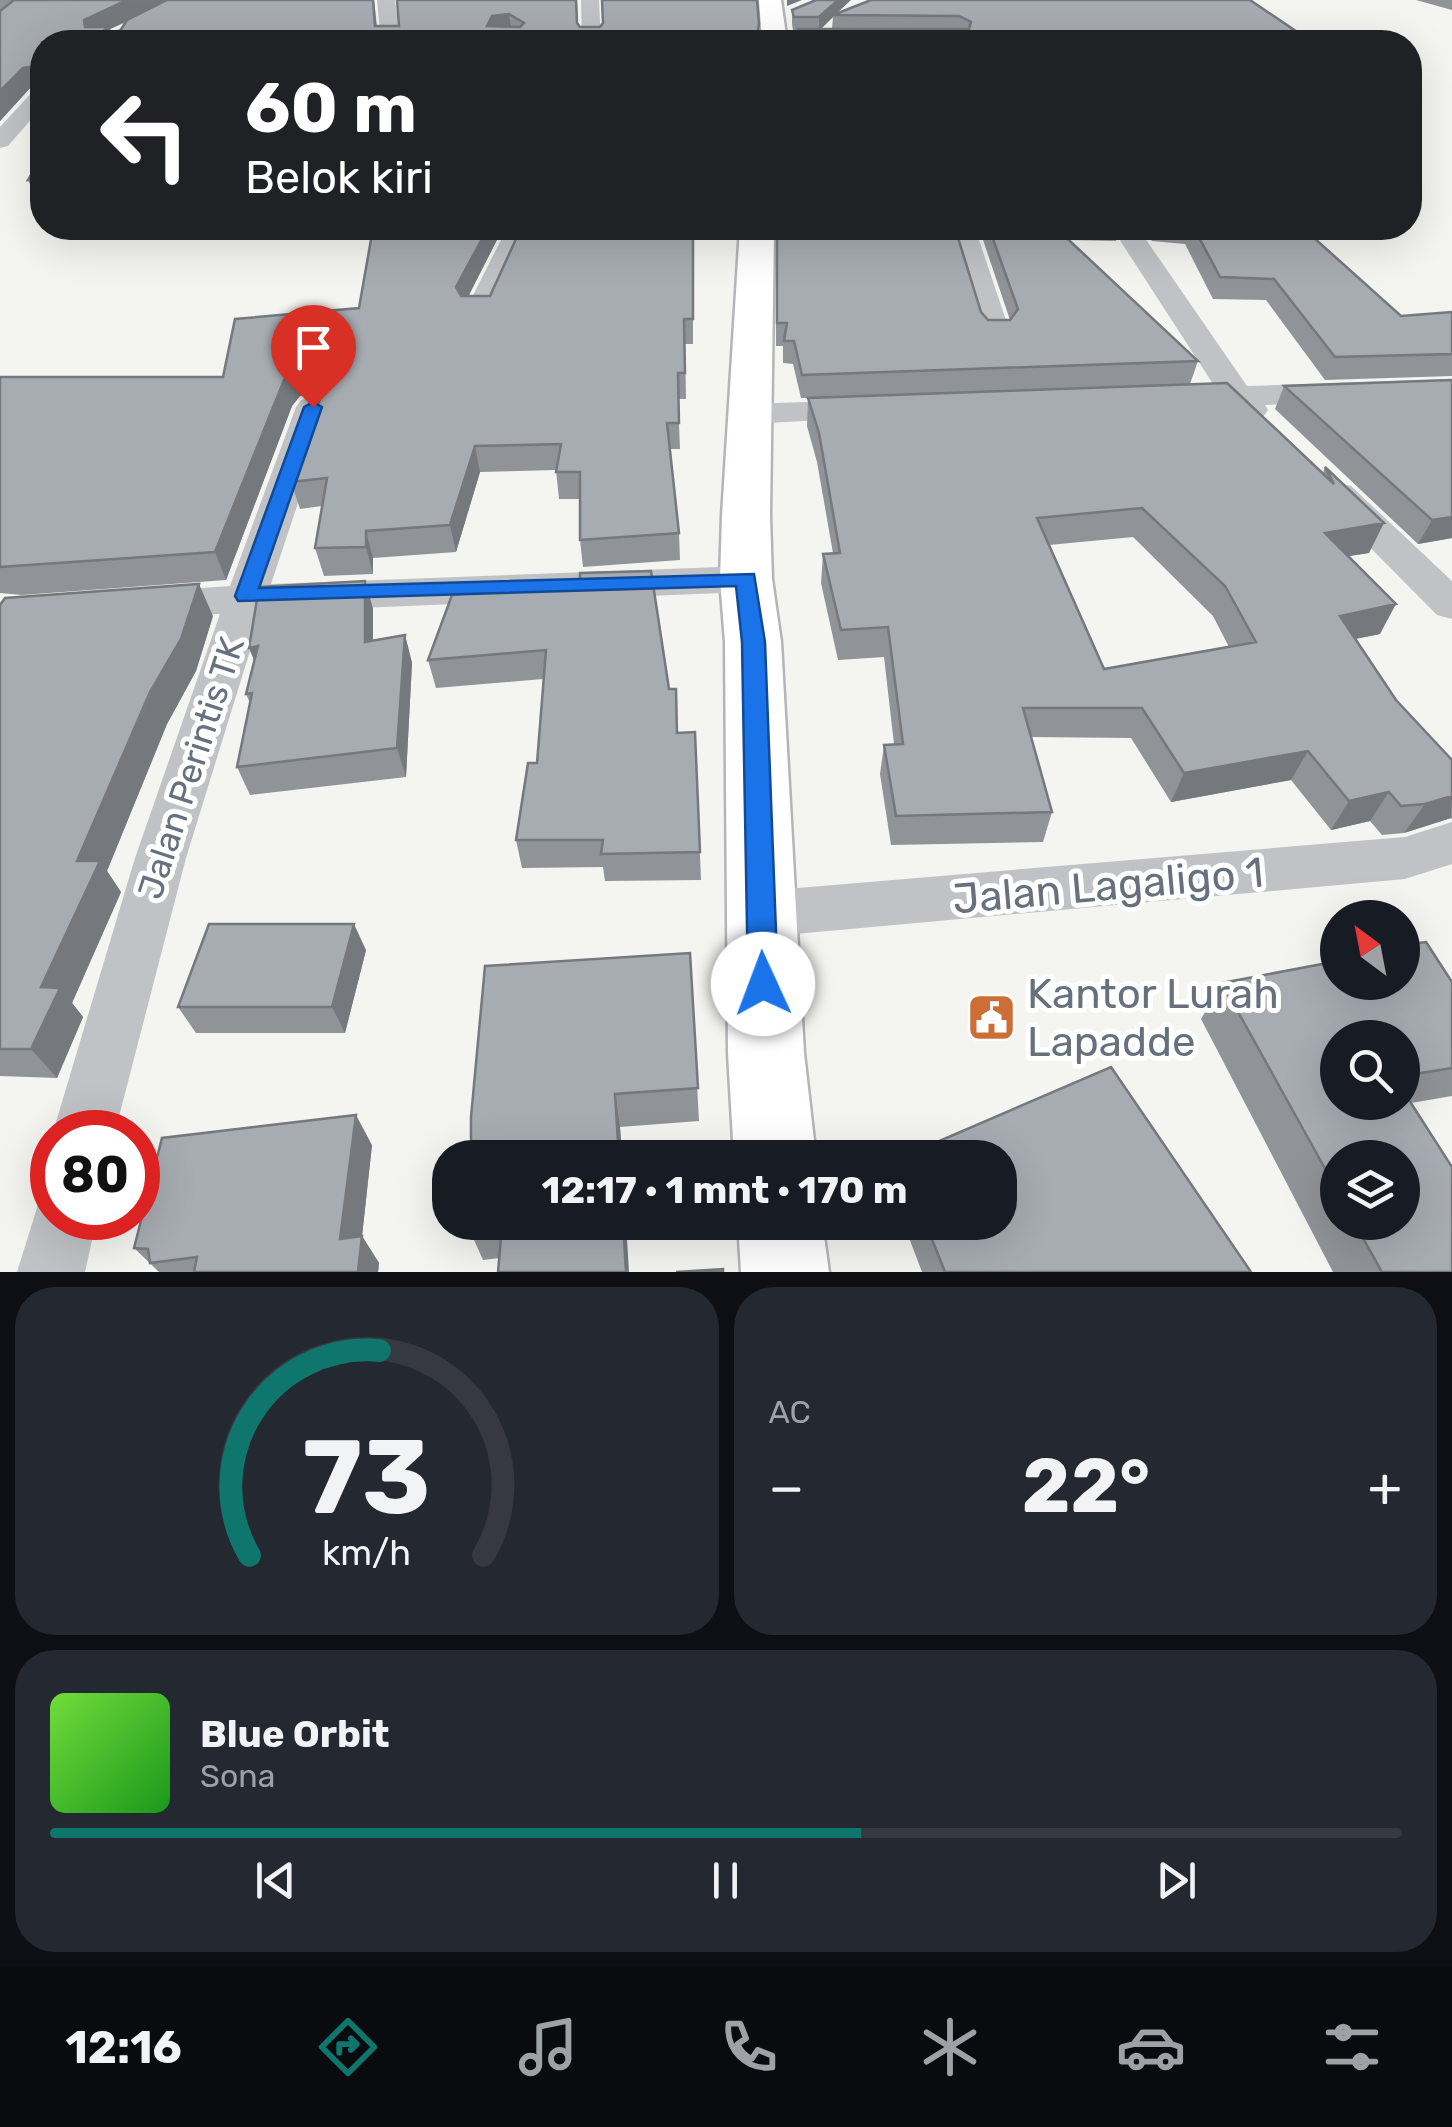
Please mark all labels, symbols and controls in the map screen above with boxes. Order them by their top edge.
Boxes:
text: 60 m [245,67,417,150]
icon: left [80,70,210,200]
text: Belok kiri [245,151,433,204]
pin [271,305,356,408]
icon: arrive [286,320,341,375]
street label: Jalan Perintis TK [129,632,253,904]
street label: Jalan Lagaligo 1 [951,848,1266,924]
north arrow [1320,900,1420,1000]
map controls [1320,900,1420,1240]
position arrow [711,932,815,1036]
place label: Kantor Lurah Lapadde [1027,969,1279,1067]
public building icon: Kantor Lurah Lapadde [966,991,1018,1043]
button: search [1320,1020,1420,1120]
speed limit sign: 80 [30,1110,160,1240]
button: layers [1320,1140,1420,1240]
text: 12:17 · 1 mnt · 170 m [542,1167,907,1213]
text: AC [769,1393,811,1431]
text: 73 [303,1416,431,1539]
text: 22° [1022,1442,1150,1531]
text: − [769,1455,804,1520]
text: + [1368,1455,1402,1520]
text: km/h [322,1532,411,1574]
text: Blue Orbit [200,1711,390,1757]
text: Sona [200,1757,275,1795]
icon: previous [248,1853,303,1908]
icon: pause [698,1853,753,1908]
icon: next [1149,1853,1204,1908]
icon: directions [313,2012,383,2082]
icon: music [513,2012,583,2082]
icon: phone [714,2012,784,2082]
icon: climate [915,2012,985,2082]
icon: car [1116,2012,1186,2082]
icon: filters [1317,2012,1387,2082]
text: 12:16 [65,2021,182,2074]

